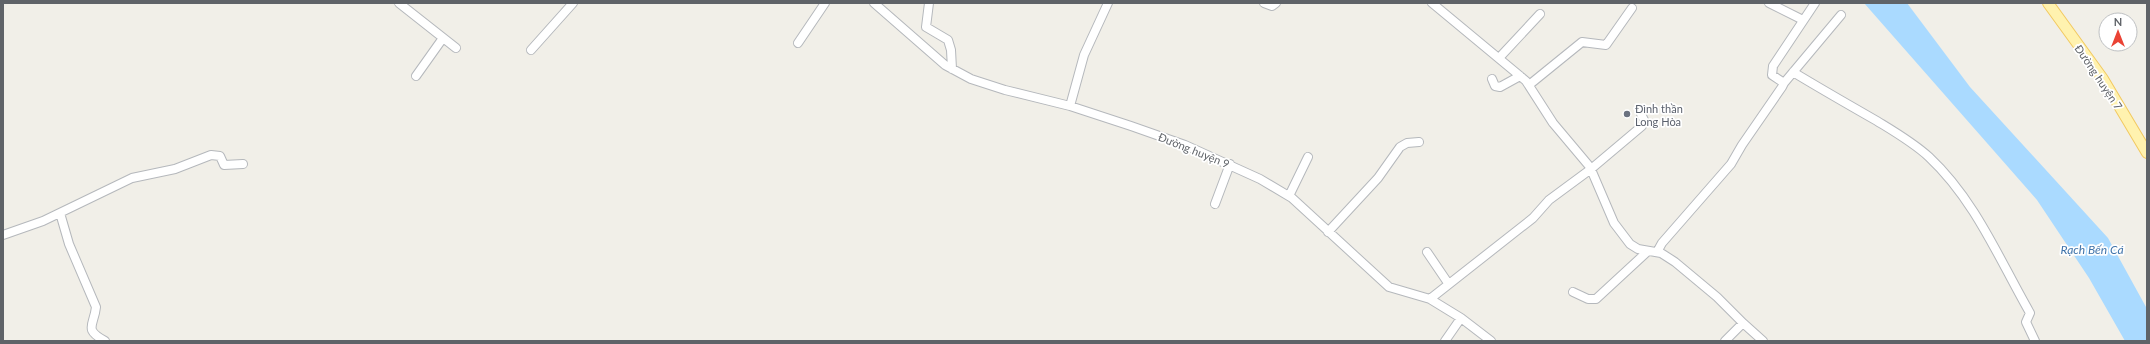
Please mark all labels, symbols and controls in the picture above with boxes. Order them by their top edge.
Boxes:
north arrow [2098,12,2138,52]
text: N [2114,15,2122,28]
street label: Đường huyện 7 [2072,42,2126,112]
place label: Đình thần Long Hòa [1635,102,1683,128]
marker: Đình thần Long Hòa [1622,109,1632,119]
street label: Đường huyện 9 [1157,130,1231,170]
water label: Rạch Bến Cá [2060,242,2124,257]

